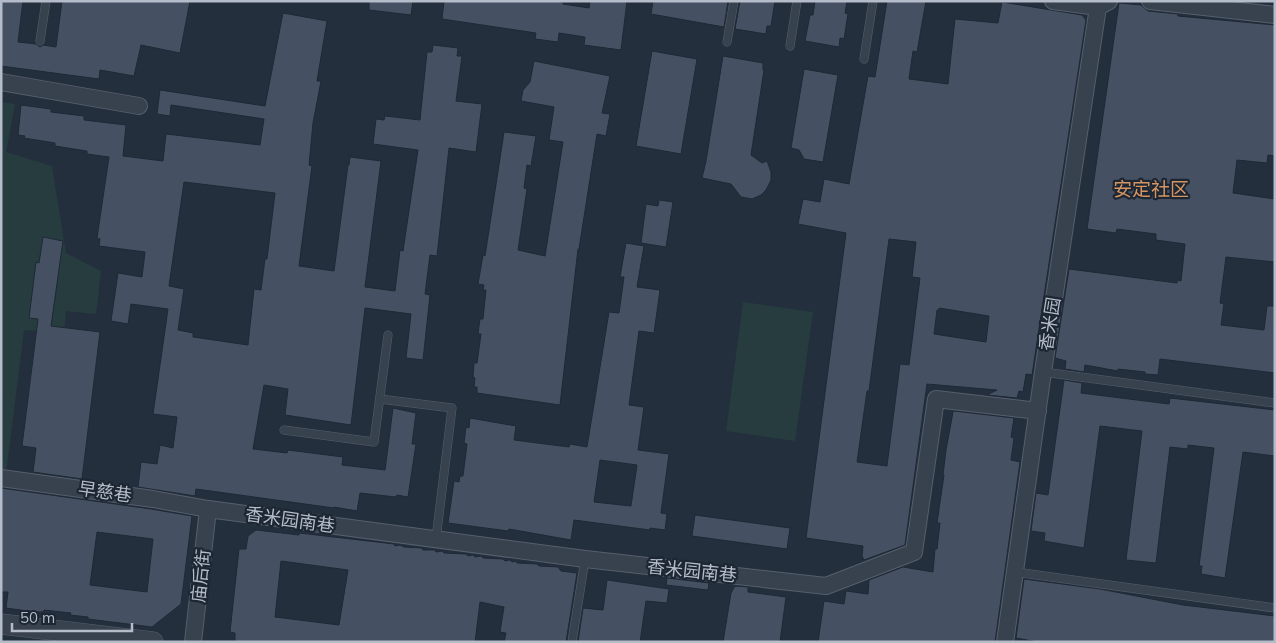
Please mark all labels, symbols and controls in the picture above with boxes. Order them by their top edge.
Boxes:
district label: 安定社区 [1113,177,1189,201]
street label: 香米园 [1034,295,1065,352]
street label: 早慈巷 [77,476,133,507]
street label: 香米园南巷 [244,502,336,537]
street label: 庙后街 [186,548,215,604]
street label: 香米园南巷 [646,554,738,587]
scale bar [12,600,132,632]
text: 50 m [20,608,55,627]

